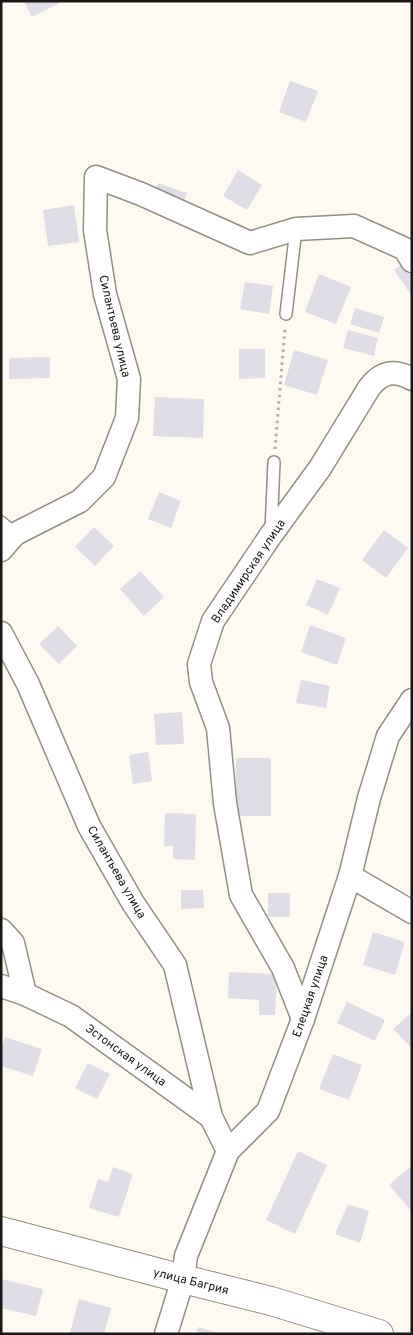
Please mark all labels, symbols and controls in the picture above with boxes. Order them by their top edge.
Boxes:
street label: Силантьева улица [94,273,134,379]
street label: Владимирская улица [208,516,290,627]
street label: Силантьева улица [83,823,149,922]
street label: Елецкая улица [289,953,332,1040]
street label: Эстонская улица [82,1021,169,1091]
street label: улица Багрия [151,1265,230,1299]

